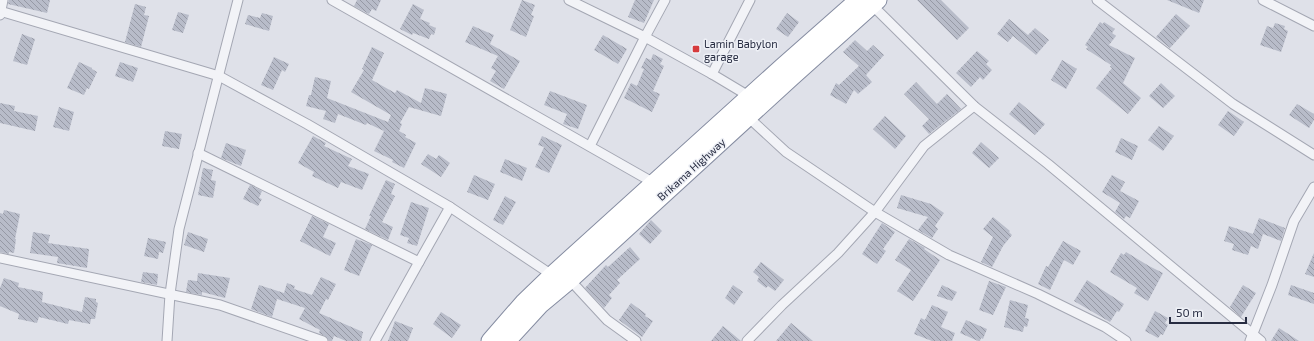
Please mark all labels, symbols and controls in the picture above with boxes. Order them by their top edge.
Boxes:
place label: Lamin Babylon garage [704,37,778,63]
marker: Lamin Babylon garage [691,44,701,54]
street label: Brikama Highway [654,135,728,203]
scale bar [1170,299,1246,325]
text: 50 m [1176,305,1203,319]

